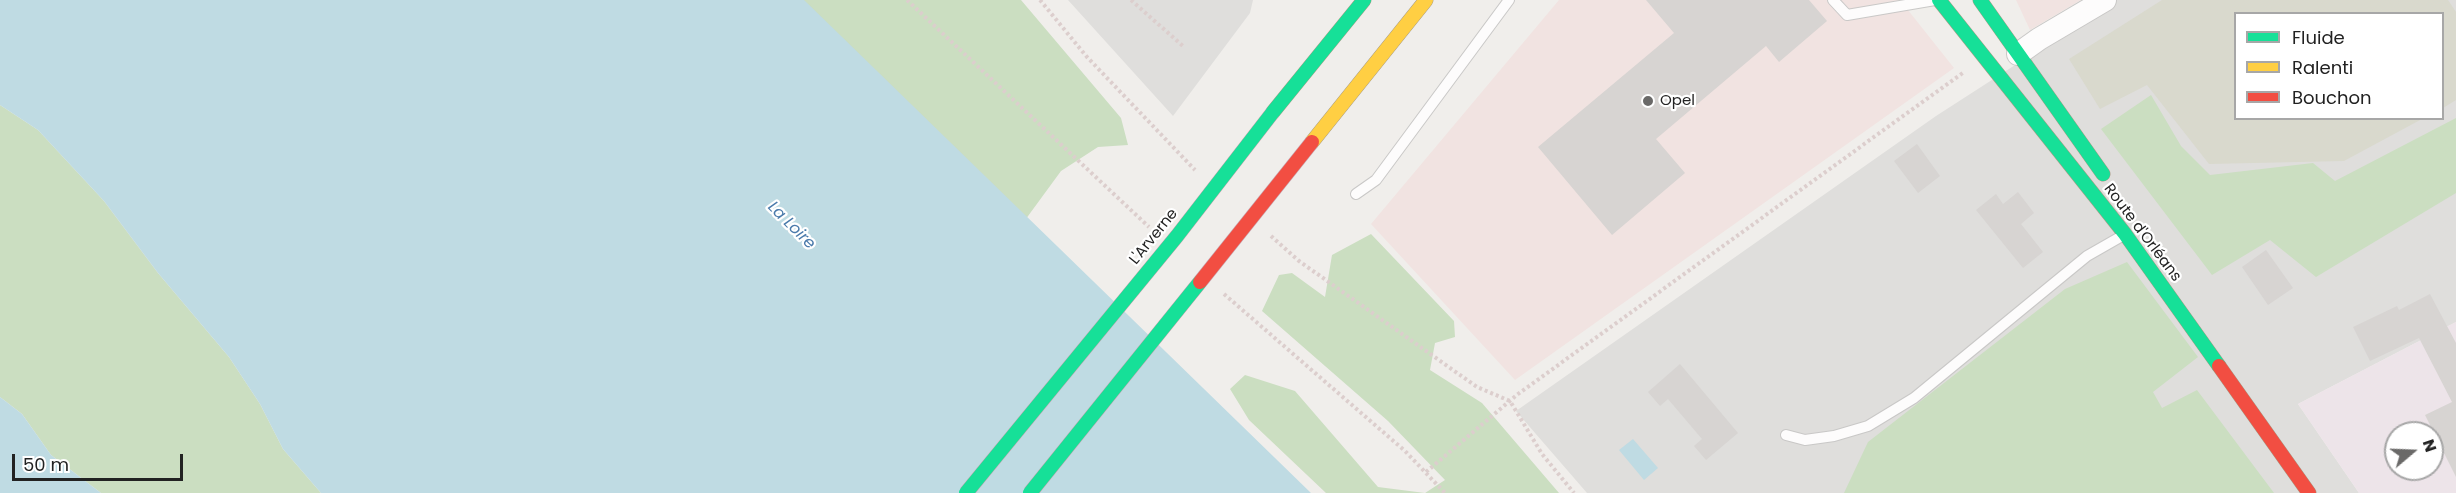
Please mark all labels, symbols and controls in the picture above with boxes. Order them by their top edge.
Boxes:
legend [2234,12,2444,120]
text: Fluide [2292,25,2345,50]
text: Ralenti [2292,55,2353,80]
text: Bouchon [2292,85,2372,110]
place label: Opel [1660,92,1695,110]
marker: Opel [1641,94,1655,108]
street label: Route d'Orléans [2099,181,2185,285]
water label: La Loire [763,198,819,254]
street label: L'Arverne [1126,205,1182,269]
north arrow [2384,421,2444,481]
text: N [2417,436,2442,455]
scale bar [15,442,186,480]
text: 50 m [23,452,69,477]

